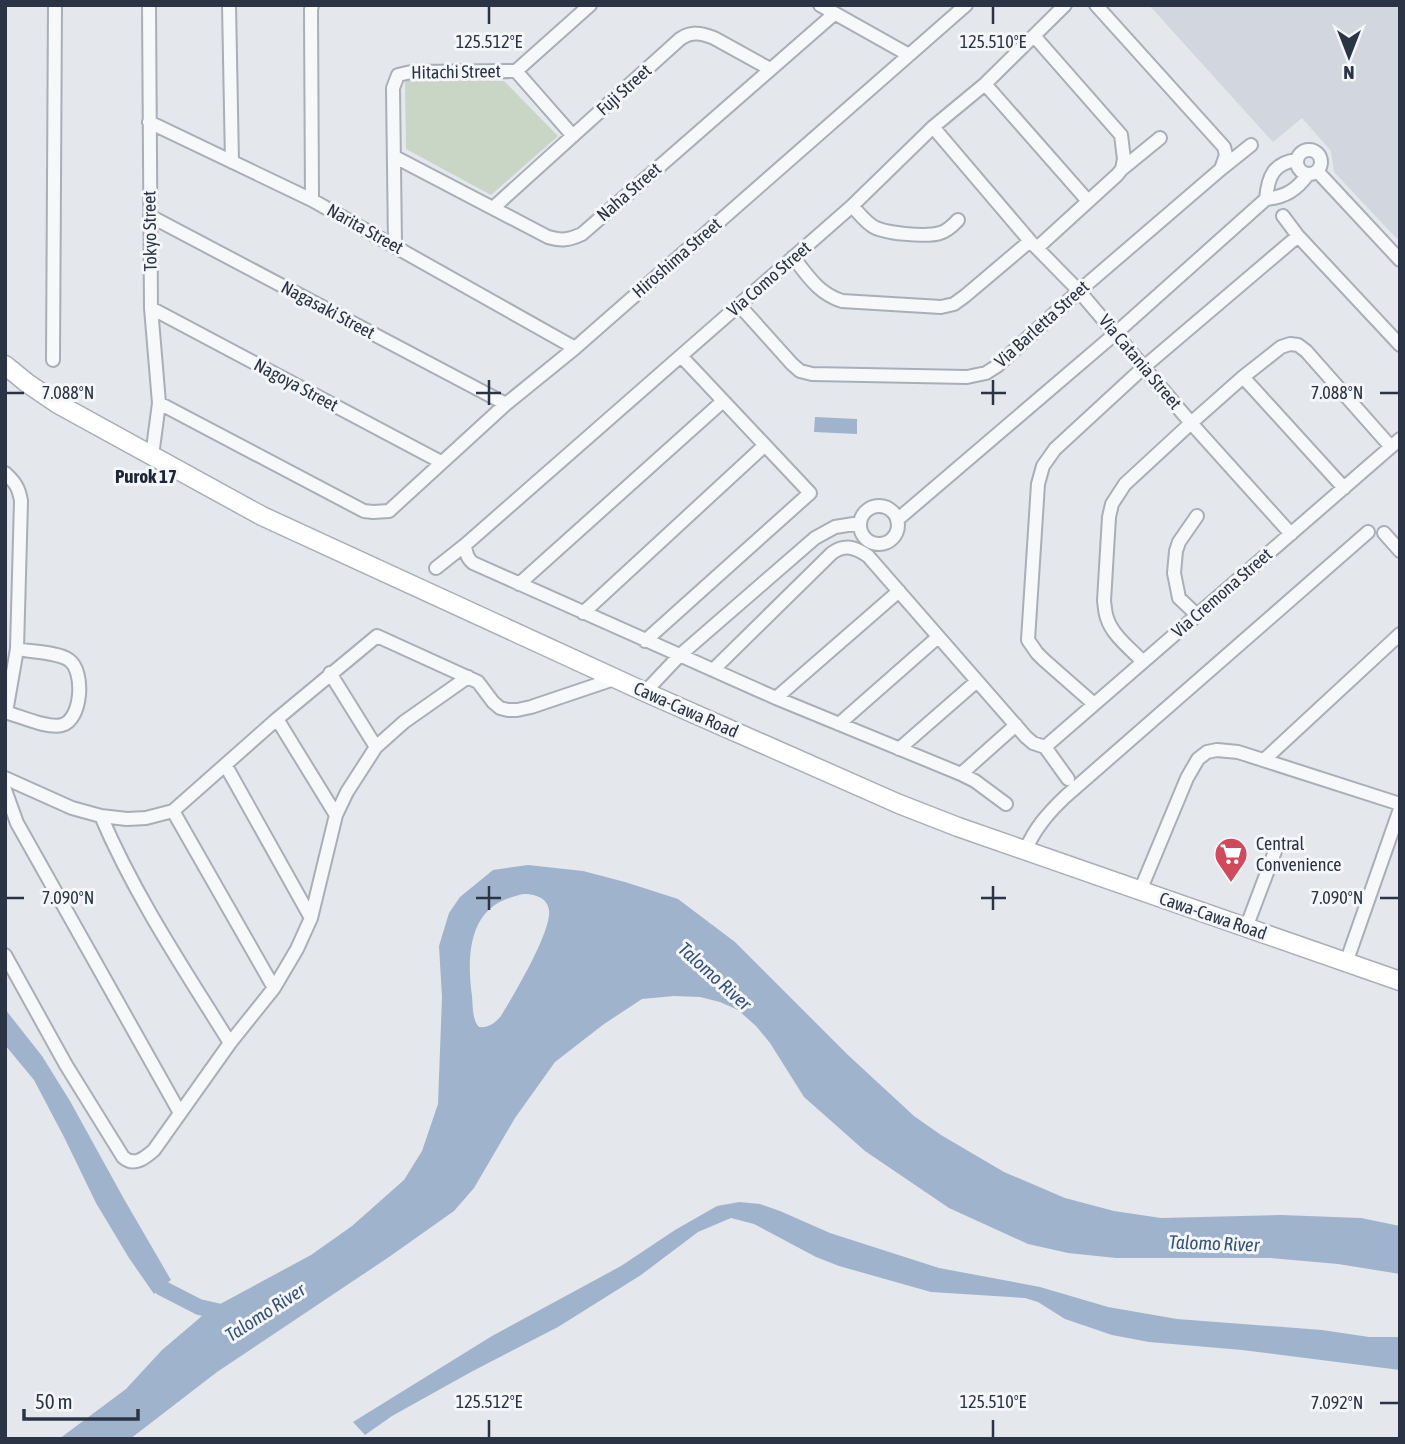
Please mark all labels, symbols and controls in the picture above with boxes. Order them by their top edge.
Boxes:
north arrow [1314,21,1384,91]
text: 125.512°E [456,31,523,52]
text: 125.510°E [960,31,1027,52]
street label: Hitachi Street [411,60,501,83]
street label: Fuji Street [592,60,655,120]
text: N [1343,62,1355,84]
street label: Naha Street [592,158,665,225]
street label: Tokyo Street [138,190,161,272]
street label: Narita Street [323,199,407,258]
street label: Hiroshima Street [628,213,725,302]
street label: Via Como Street [723,237,815,321]
street label: Nagasaki Street [278,276,379,343]
street label: Via Barletta Street [990,276,1093,371]
street label: Via Catania Street [1095,310,1186,413]
street label: Nagoya Street [251,354,342,415]
text: 7.088°N [42,382,94,403]
text: 7.088°N [1311,382,1363,403]
district label: Purok 17 [115,465,177,487]
street label: Via Cremona Street [1167,543,1276,642]
street label: Cawa-Cawa Road [631,677,742,742]
place label: Central Convenience [1256,833,1341,875]
supermarket icon: Central Convenience [1212,835,1250,884]
text: 7.090°N [42,887,94,908]
street label: Cawa-Cawa Road [1157,887,1270,944]
text: 7.090°N [1311,887,1363,908]
water label: Talomo River [674,937,757,1015]
water label: Talomo River [1168,1230,1261,1256]
water label: Talomo River [221,1277,310,1346]
scale bar [24,1378,138,1422]
text: 50 m [35,1389,73,1413]
text: 125.512°E [456,1391,523,1412]
text: 125.510°E [960,1391,1027,1412]
text: 7.092°N [1311,1392,1363,1413]

